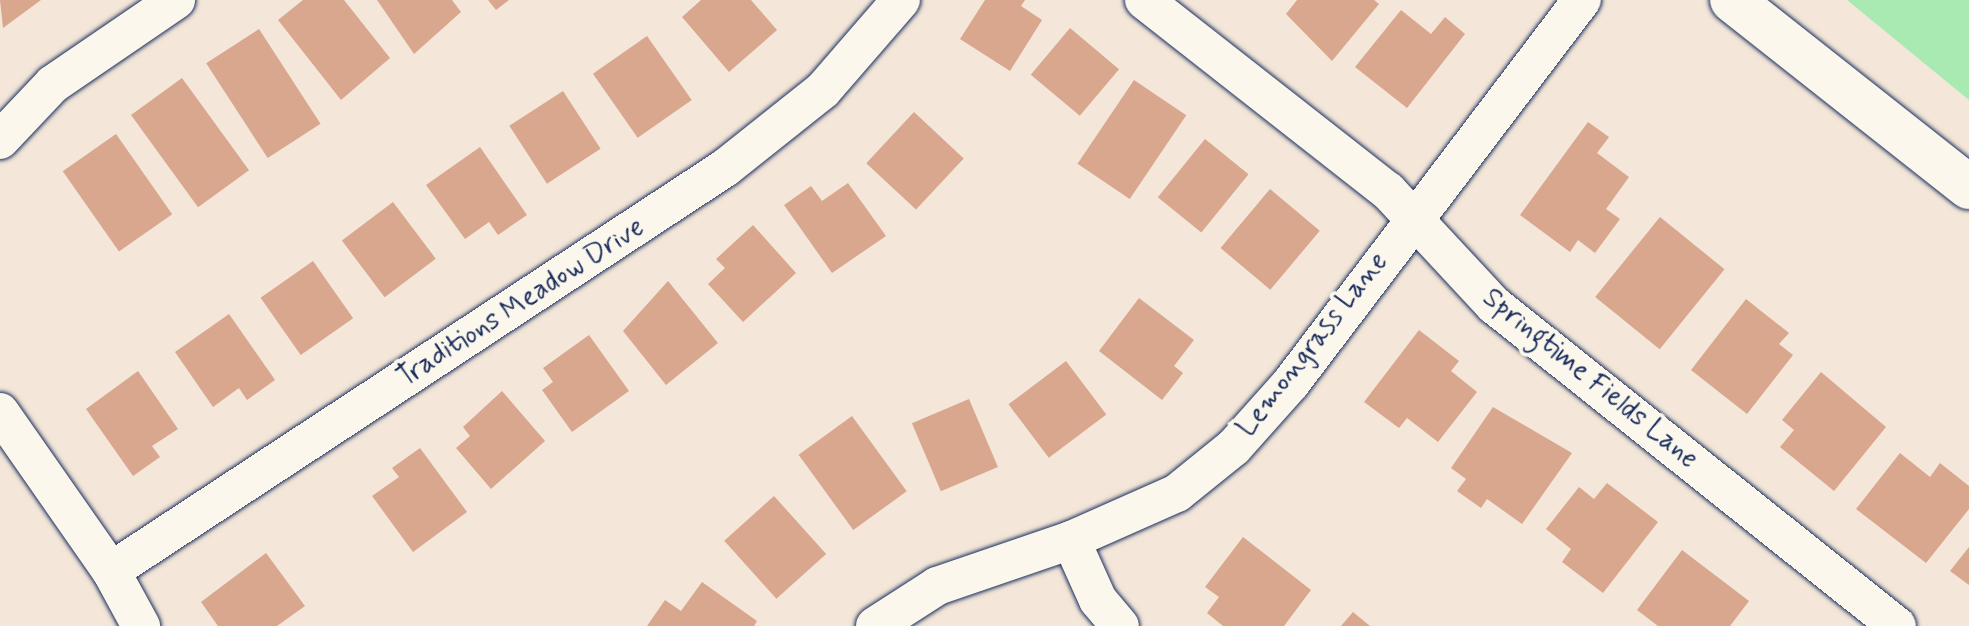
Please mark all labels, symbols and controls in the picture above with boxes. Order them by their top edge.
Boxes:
street label: Traditions Meadow Drive [389,209,653,397]
street label: Lemongrass Lane [1232,247,1394,443]
street label: Springtime Fields Lane [1474,281,1706,477]

